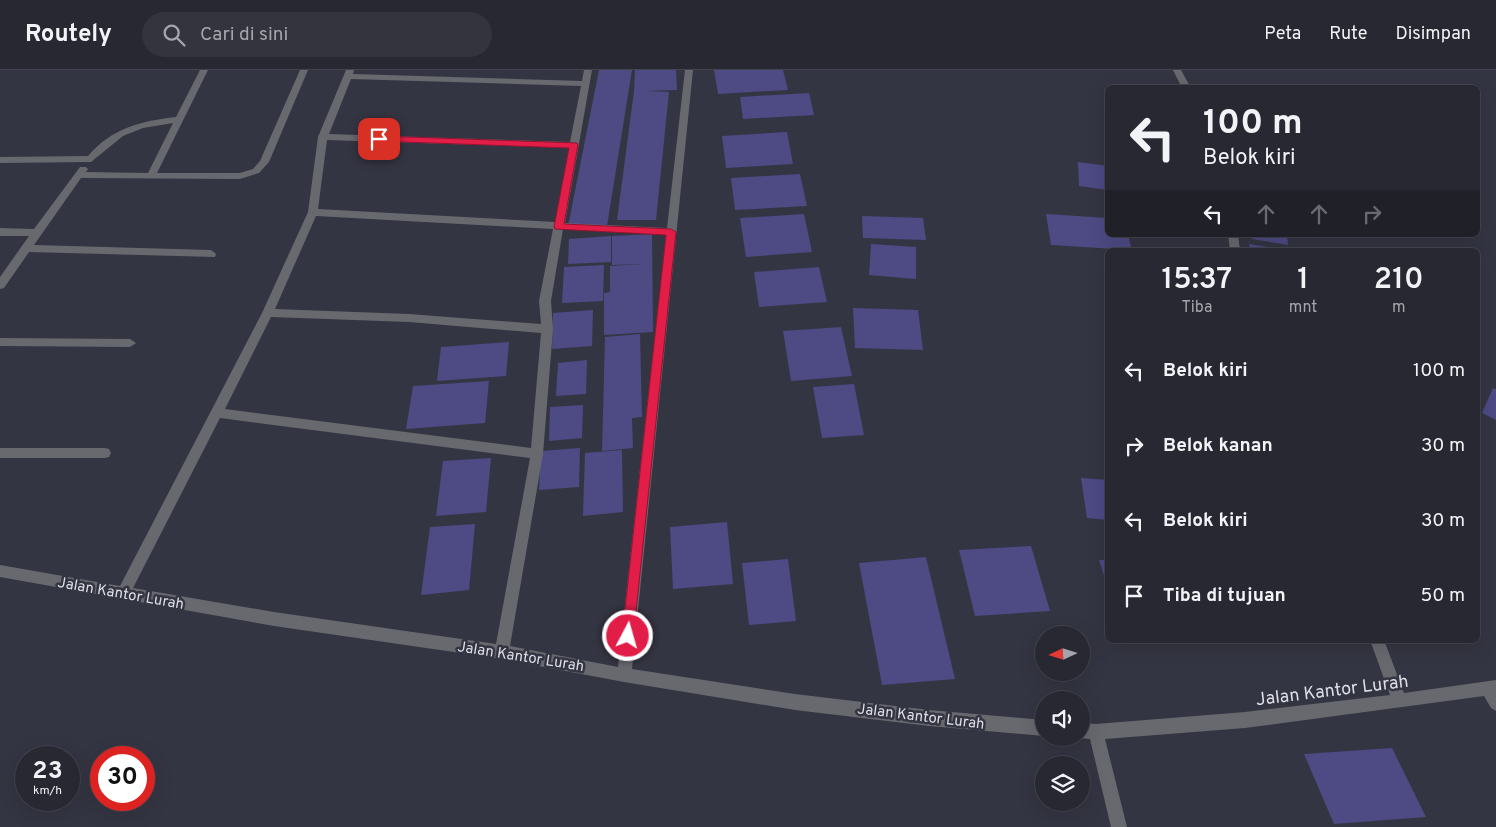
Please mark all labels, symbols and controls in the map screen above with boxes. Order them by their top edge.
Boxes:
search box [142,12,492,57]
text: Routely [25,20,112,50]
icon: search [160,21,188,49]
text: Cari di sini [200,23,288,47]
text: Peta [1264,23,1301,46]
text: Rute [1329,23,1367,46]
text: Disimpan [1395,23,1471,46]
text: 100 m [1203,102,1303,146]
icon: left [1120,105,1185,170]
pin [358,118,400,160]
icon: arrive [365,125,393,153]
text: Belok kiri [1203,145,1296,172]
icon: left [1199,200,1227,228]
icon: ahead [1252,200,1280,228]
icon: ahead [1305,200,1333,228]
icon: right [1358,200,1386,228]
text: 15:37 [1161,262,1232,299]
text: 1 [1297,262,1309,299]
text: 210 [1374,262,1424,299]
text: Tiba [1181,298,1212,318]
text: mnt [1289,298,1317,318]
text: m [1392,298,1405,318]
icon: left [1120,357,1148,385]
text: Belok kiri [1163,359,1248,383]
text: 100 m [1413,359,1465,383]
icon: right [1120,432,1148,460]
text: Belok kanan [1163,434,1273,458]
text: 30 m [1421,434,1465,458]
icon: left [1120,507,1148,535]
text: Belok kiri [1163,509,1248,533]
text: 30 m [1421,509,1465,533]
street label: Jalan Kantor Lurah [56,574,185,615]
icon: arrive [1120,582,1148,610]
text: Tiba di tujuan [1163,584,1286,608]
text: 50 m [1420,584,1465,608]
position arrow [601,609,653,661]
north arrow [1035,626,1090,681]
map controls [1035,626,1090,811]
street label: Jalan Kantor Lurah [456,638,585,677]
street label: Jalan Kantor Lurah [1255,671,1410,712]
button: sound [1035,691,1090,746]
street label: Jalan Kantor Lurah [856,700,986,735]
speed limit sign: 30 [90,746,155,811]
text: 23 [32,756,63,788]
button: layers [1035,756,1090,811]
text: km/h [33,783,62,799]

